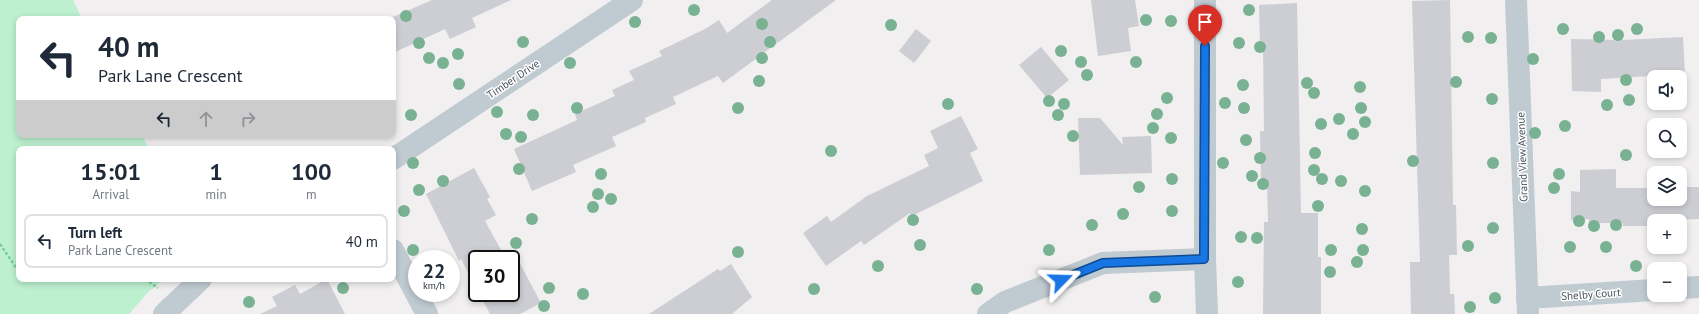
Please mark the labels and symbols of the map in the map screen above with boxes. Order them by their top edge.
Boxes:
pin [1188,5,1222,46]
street label: Timber Drive [484,56,542,102]
street label: Grand View Avenue [1513,111,1531,202]
speed limit sign: 30 [468,250,520,302]
position arrow [1040,259,1082,301]
street label: Shelby Court [1561,285,1622,303]

